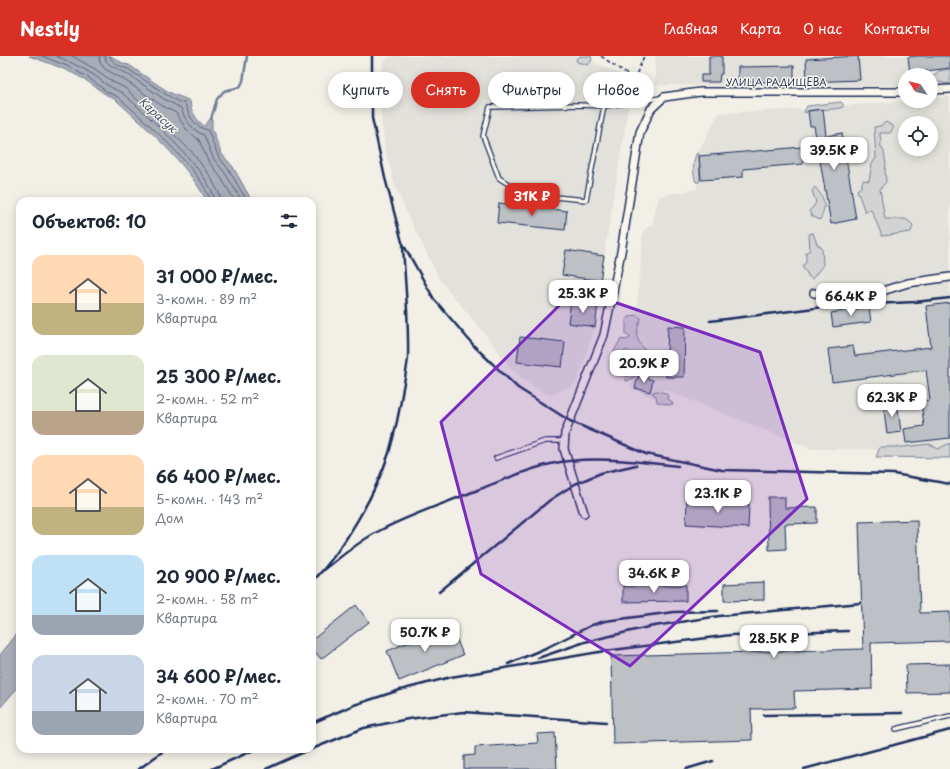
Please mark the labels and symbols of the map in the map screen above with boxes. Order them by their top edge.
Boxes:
north arrow [898,68,938,108]
street label: УЛИЦА РАДИЩЕВА [726,74,826,89]
water label: Карасук [136,93,182,137]
pin: 39.5K ₽ [797,137,871,171]
pin: 31K ₽ [504,183,560,217]
pin: 25.3K ₽ [546,280,620,314]
pin: 66.4K ₽ [814,283,888,317]
pin: 20.9K ₽ [607,350,681,384]
pin: 62.3K ₽ [855,384,929,418]
pin: 23.1K ₽ [681,480,755,514]
pin: 34.6K ₽ [617,560,691,594]
pin: 50.7K ₽ [388,619,462,653]
pin: 28.5K ₽ [737,625,811,659]

